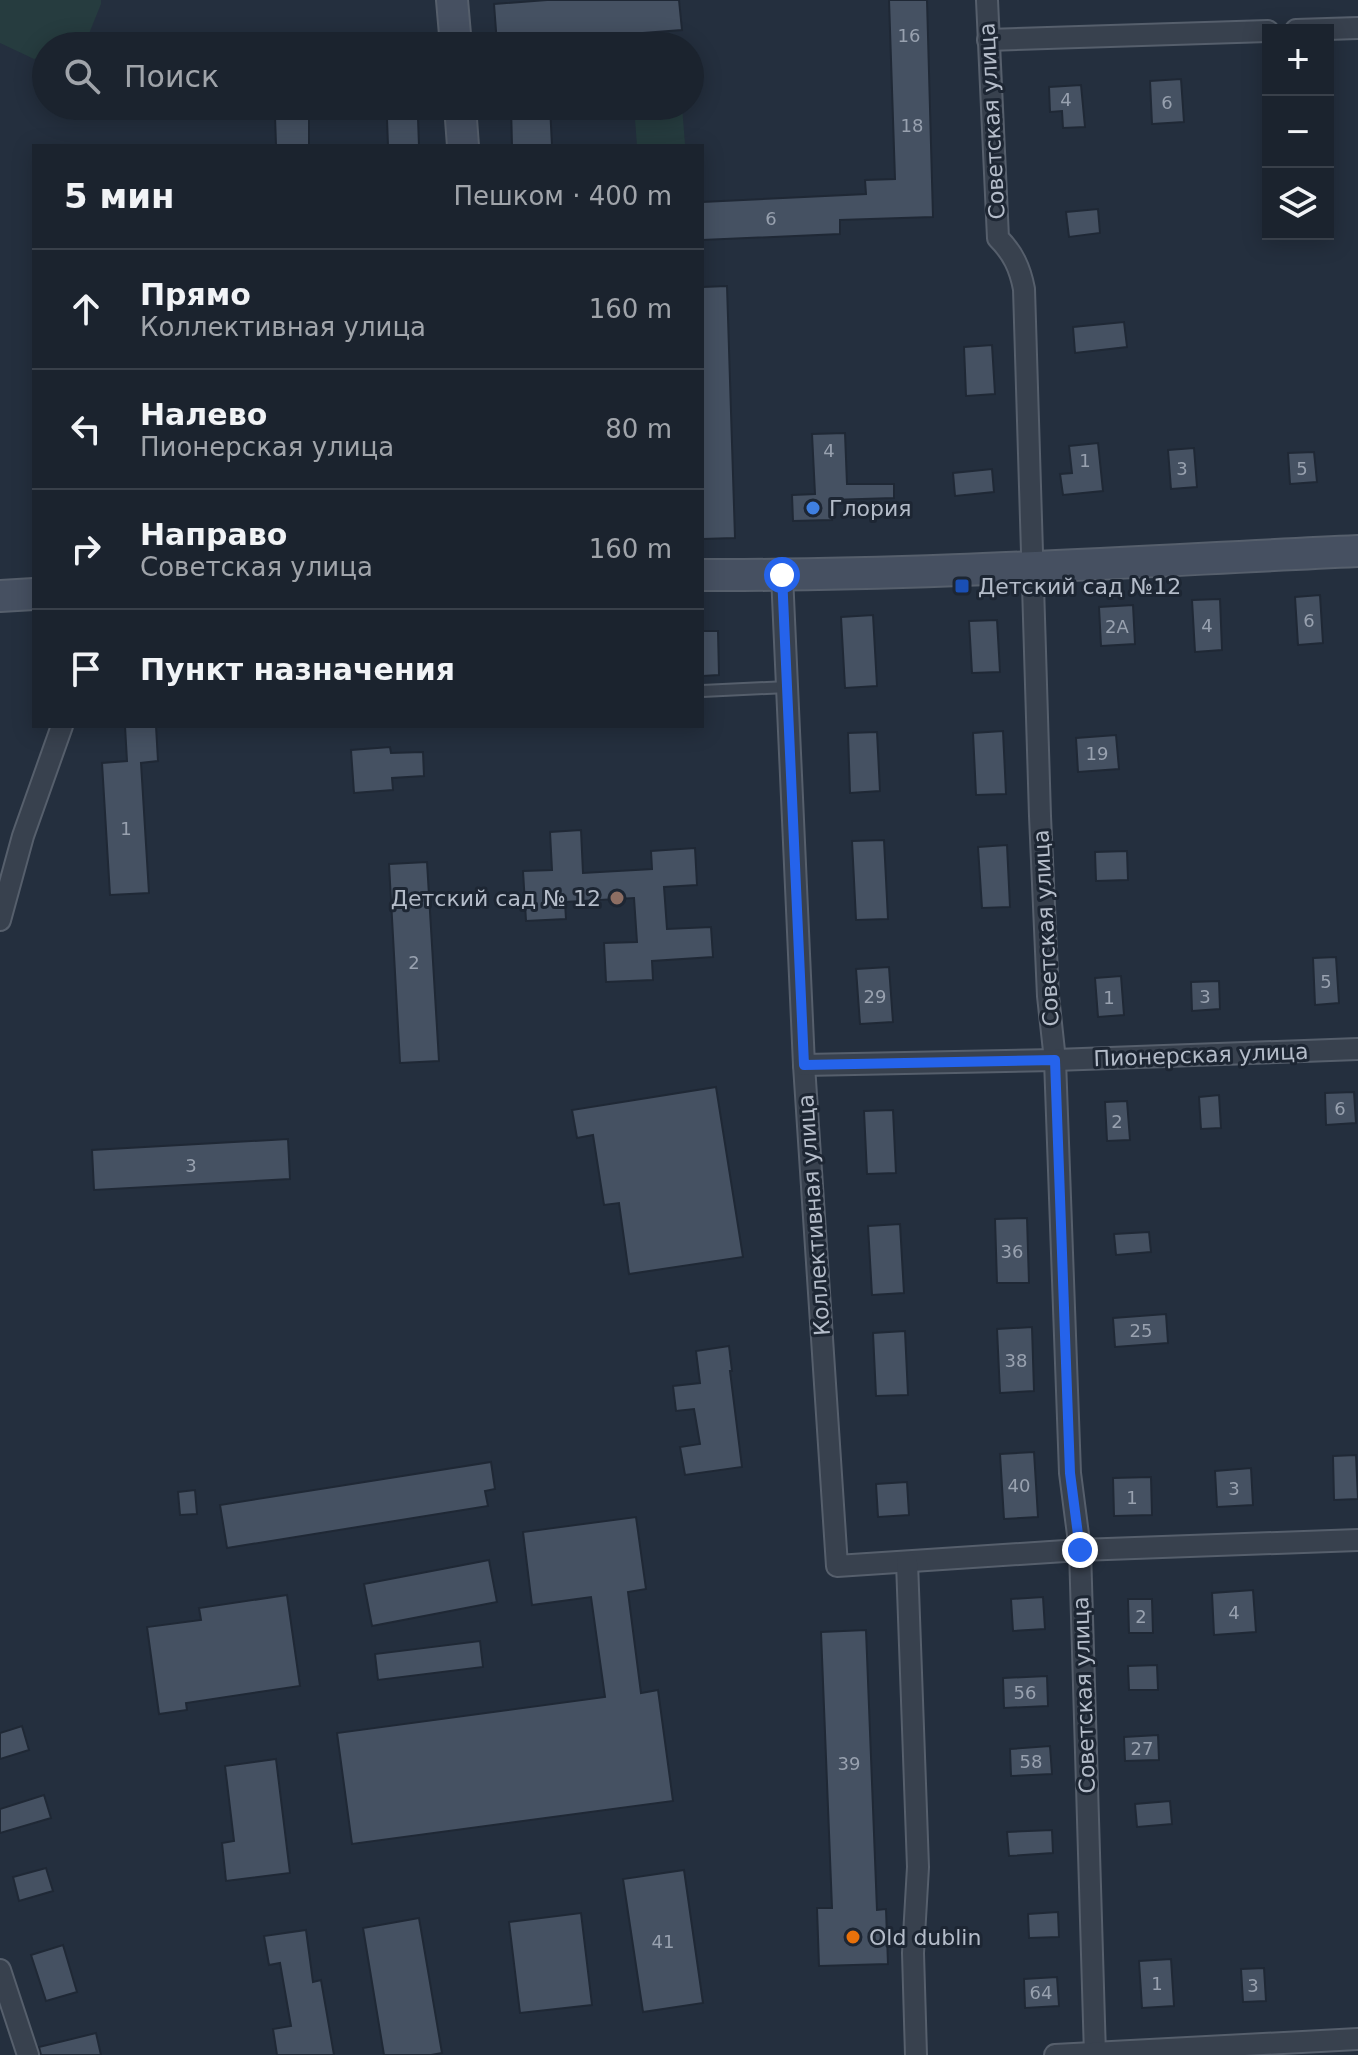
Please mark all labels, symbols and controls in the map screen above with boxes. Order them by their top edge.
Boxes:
street label: Советская улица [974,22,1010,220]
map controls [1262,24,1334,240]
button: + [1262,24,1334,96]
house number: 16 [898,25,920,46]
search box [32,32,704,120]
icon: search [60,54,104,98]
text: Поиск [124,59,219,94]
house number: 4 [1060,89,1072,110]
house number: 6 [1161,92,1173,113]
button: − [1262,96,1334,168]
house number: 18 [901,115,923,136]
button: layers [1262,168,1334,240]
text: 5 мин [64,176,175,216]
text: Пешком · 400 m [453,181,672,211]
house number: 6 [765,208,777,229]
text: Прямо [140,277,251,312]
icon: ahead [64,287,108,331]
text: 160 m [589,294,672,324]
text: Коллективная улица [140,312,426,342]
text: Налево [140,397,267,432]
icon: left [64,407,108,451]
text: 80 m [605,414,672,444]
text: Пионерская улица [140,432,394,462]
house number: 4 [823,440,835,461]
house number: 1 [1079,450,1091,471]
house number: 3 [1176,458,1188,479]
house number: 5 [1296,458,1308,479]
place label: Глория [829,496,911,521]
marker: Глория [804,499,822,517]
text: Направо [140,517,287,552]
icon: right [64,527,108,571]
text: 160 m [589,534,672,564]
text: Советская улица [140,552,373,582]
route start [764,557,800,593]
place label: Детский сад №12 [978,574,1181,599]
marker: Детский сад №12 [953,577,971,595]
house number: 6 [1303,610,1315,631]
house number: 4 [1201,615,1213,636]
house number: 2А [1105,616,1130,637]
icon: arrive [64,647,108,691]
text: Пункт назначения [140,652,455,687]
house number: 19 [1086,743,1108,764]
house number: 1 [120,818,132,839]
street label: Советская улица [1028,829,1064,1027]
place label: Детский сад № 12 [391,886,601,911]
marker: Детский сад № 12 [608,889,626,907]
house number: 2 [408,952,420,973]
house number: 5 [1320,971,1332,992]
house number: 29 [864,986,886,1007]
house number: 3 [1199,986,1211,1007]
house number: 1 [1103,987,1115,1008]
street label: Пионерская улица [1093,1039,1309,1071]
street label: Коллективная улица [793,1093,835,1337]
house number: 6 [1334,1098,1346,1119]
house number: 2 [1111,1111,1123,1132]
house number: 3 [185,1155,197,1176]
house number: 36 [1001,1241,1023,1262]
house number: 25 [1130,1320,1152,1341]
house number: 38 [1005,1350,1027,1371]
house number: 40 [1008,1475,1030,1496]
house number: 3 [1228,1478,1240,1499]
house number: 1 [1126,1487,1138,1508]
route end [1062,1532,1098,1568]
street label: Советская улица [1068,1596,1100,1794]
house number: 4 [1228,1602,1240,1623]
house number: 2 [1135,1606,1147,1627]
house number: 56 [1014,1682,1036,1703]
house number: 27 [1131,1738,1153,1759]
house number: 58 [1020,1751,1042,1772]
house number: 39 [838,1753,860,1774]
place label: Old dublin [869,1925,981,1950]
marker: Old dublin [844,1928,862,1946]
house number: 41 [652,1931,674,1952]
house number: 1 [1151,1973,1163,1994]
house number: 3 [1247,1975,1259,1996]
house number: 64 [1030,1982,1052,2003]

